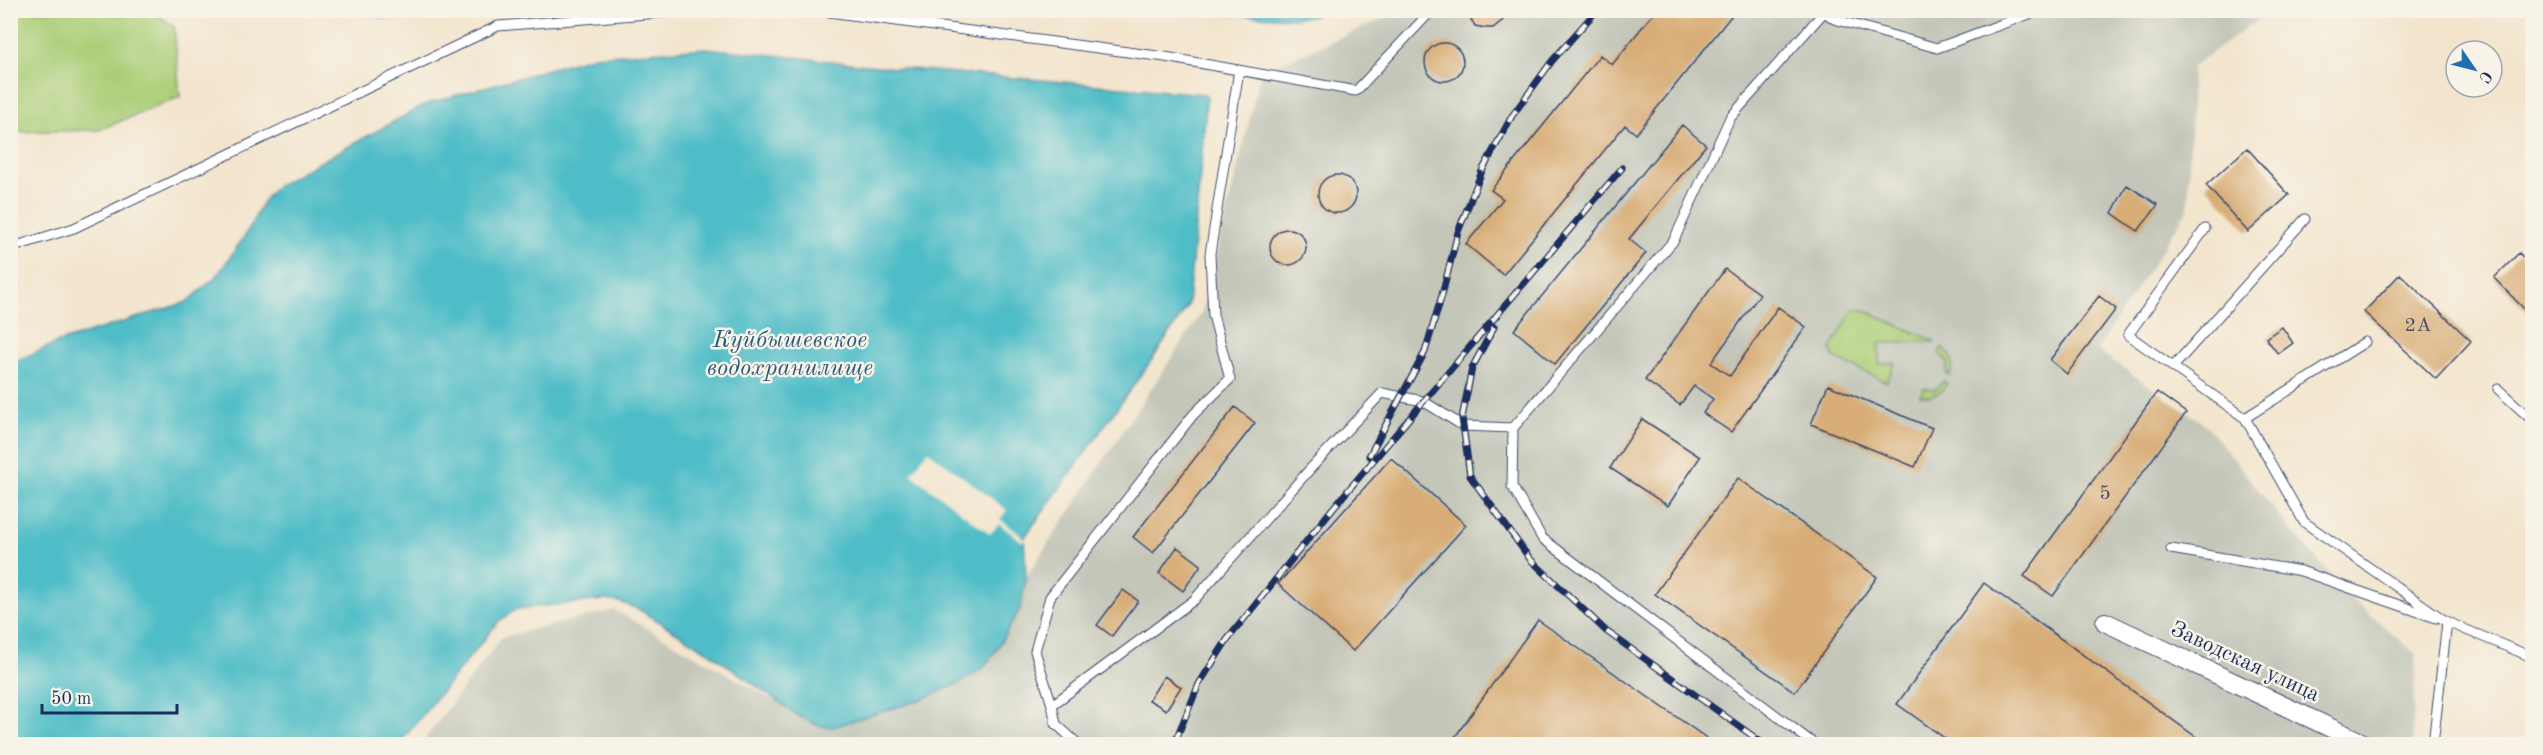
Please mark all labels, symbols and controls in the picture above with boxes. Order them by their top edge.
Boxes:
north arrow [2444,39,2504,99]
text: С [2475,68,2494,85]
house number: 2А [2405,316,2431,336]
water label: Куйбышевское водохранилище [707,329,873,381]
house number: 5 [2099,484,2111,504]
street label: Заводская улица [2167,618,2323,706]
scale bar [42,677,177,715]
text: 50 m [51,690,91,708]

